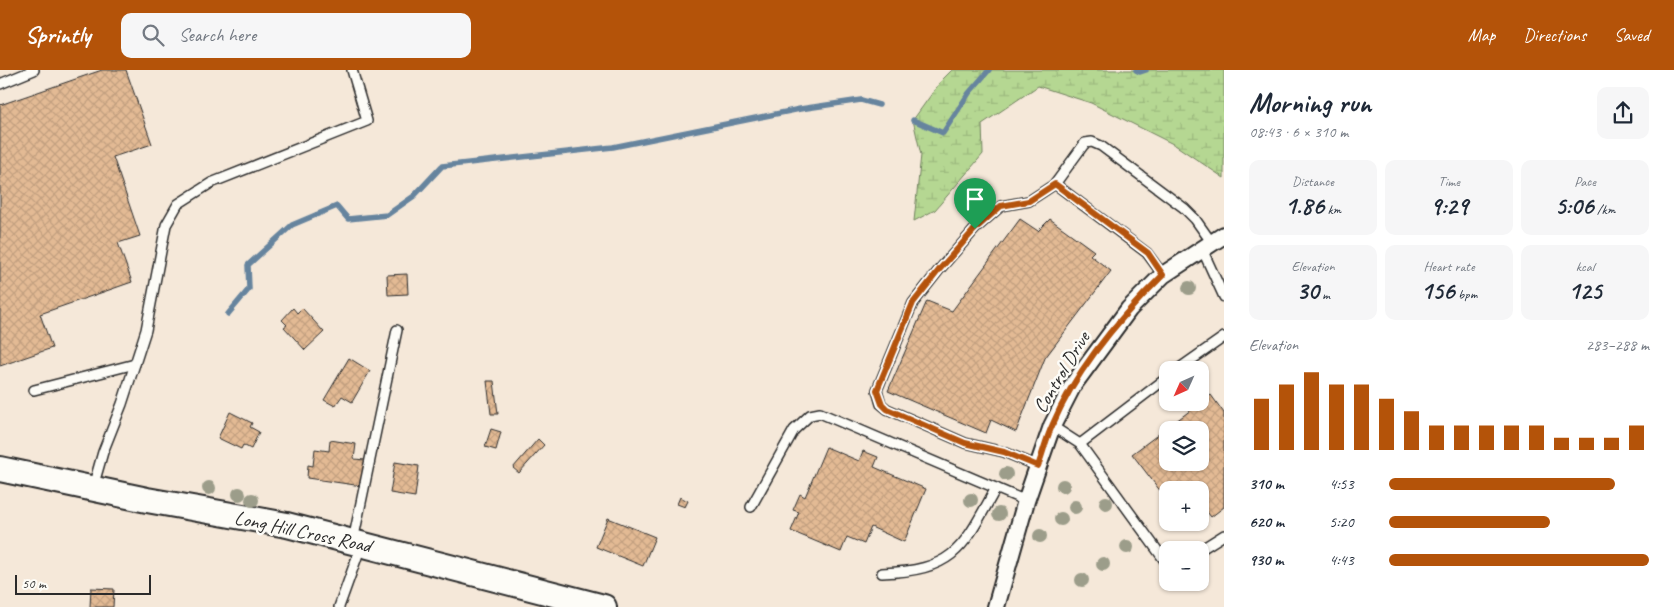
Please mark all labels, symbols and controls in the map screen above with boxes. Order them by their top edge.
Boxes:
search box [121,13,471,58]
text: Sprintly [25,20,91,50]
icon: search [139,21,167,49]
text: Search here [179,23,256,47]
text: Map [1468,24,1495,46]
text: Directions [1523,24,1586,46]
text: Saved [1614,24,1649,46]
text: Morning run [1249,85,1371,120]
button: share [1597,87,1649,139]
text: 08:43 · 6 × 310 m [1249,122,1348,142]
text: Distance [1292,173,1334,190]
text: Time [1438,173,1460,190]
text: Pace [1574,173,1596,190]
pin [954,178,996,229]
icon: arrive [961,185,989,213]
text: 1.86 [1285,190,1324,222]
text: 9:29 [1430,190,1468,222]
text: 5:06 [1555,190,1594,222]
text: km [1324,201,1341,218]
text: /km [1594,201,1615,218]
text: Elevation [1291,258,1335,275]
text: Heart rate [1423,258,1475,275]
text: kcal [1576,258,1594,275]
text: 30 [1296,275,1319,307]
text: 156 [1421,275,1455,307]
text: 125 [1568,275,1602,307]
text: m [1319,286,1330,303]
text: bpm [1455,286,1477,303]
street label: Control Drive [1027,326,1096,417]
text: Elevation [1249,335,1298,355]
text: 283–288 m [1586,335,1649,355]
north arrow [1159,361,1209,411]
map controls [1159,361,1209,591]
button: layers [1159,421,1209,471]
text: 310 m [1249,474,1284,494]
text: 4:53 [1329,474,1354,494]
button: + [1159,481,1209,531]
street label: Long Hill Cross Road [232,505,377,559]
text: 620 m [1249,512,1284,532]
text: 5:20 [1329,512,1354,532]
button: − [1159,541,1209,591]
text: 930 m [1249,550,1283,570]
text: 4:43 [1329,550,1354,570]
scale bar [15,572,151,595]
text: 50 m [22,575,46,592]

